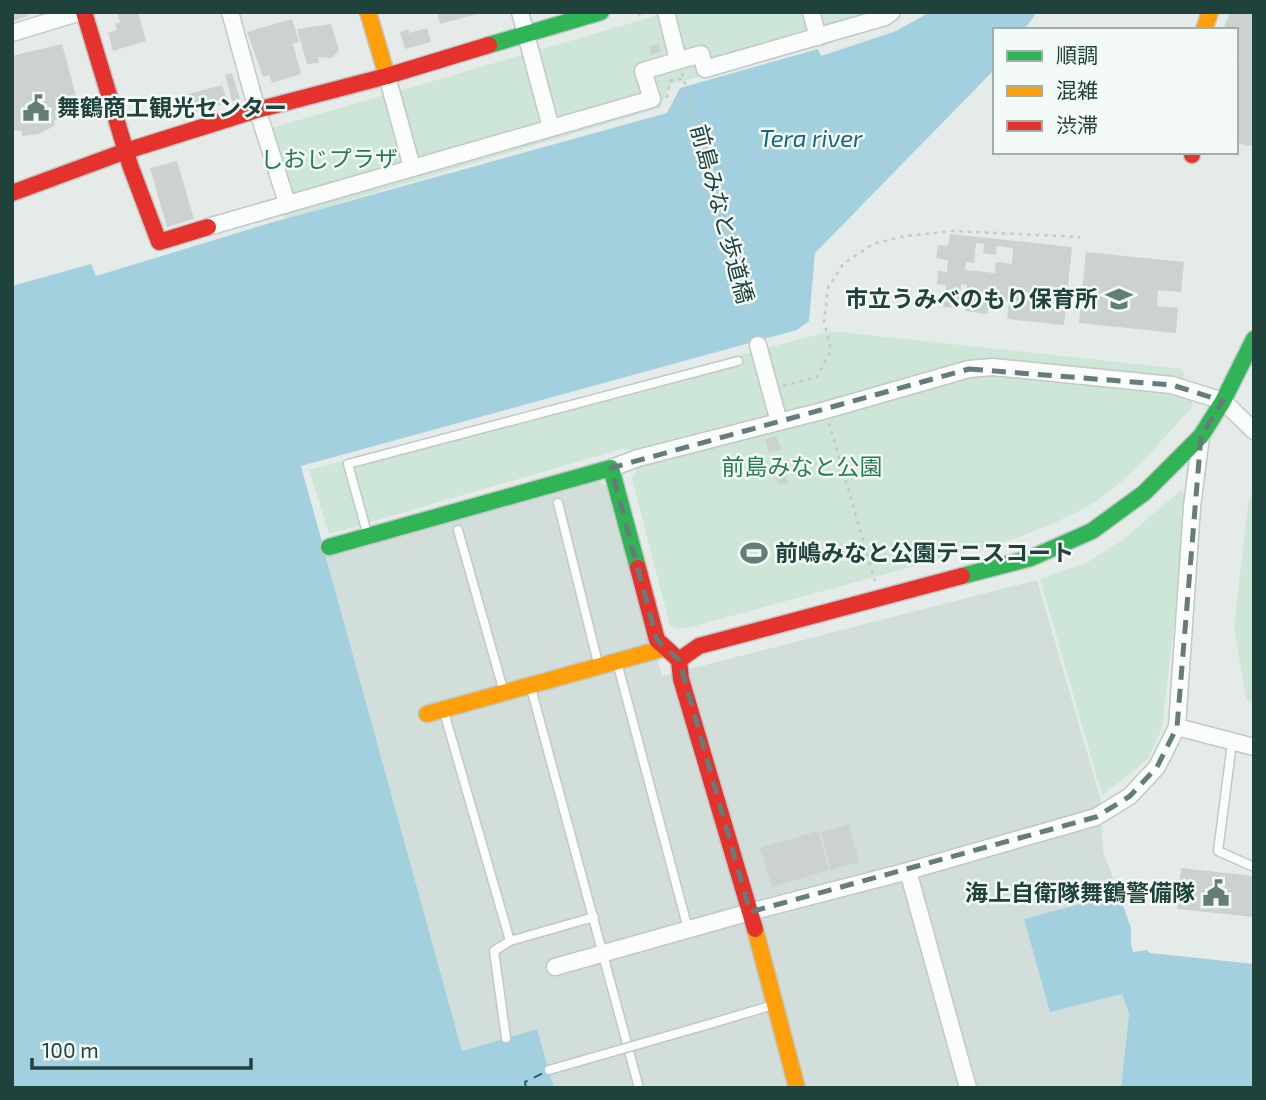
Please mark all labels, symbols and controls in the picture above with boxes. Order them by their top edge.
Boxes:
legend [993,28,1238,154]
text: 順調 [1056,42,1098,67]
text: 混雑 [1056,77,1098,102]
public building icon: 舞鶴商工観光センター [21,93,51,123]
place label: 舞鶴商工観光センター [57,93,287,121]
text: 渋滞 [1056,112,1098,137]
street label: 前島みなと歩道橋 [686,121,760,306]
water label: Tera river [759,123,863,152]
park label: しおじプラザ [260,144,398,172]
place label: 市立うみべのもり保育所 [845,284,1098,312]
school or university icon: 市立うみべのもり保育所 [1104,284,1134,314]
park label: 前島みなと公園 [722,452,883,480]
sports icon: 前嶋みなと公園テニスコート [739,538,769,568]
place label: 前嶋みなと公園テニスコート [775,538,1074,566]
place label: 海上自衛隊舞鶴警備隊 [965,878,1195,906]
public building icon: 海上自衛隊舞鶴警備隊 [1201,878,1231,908]
scale bar [32,1026,250,1070]
text: 100 m [42,1037,99,1062]

